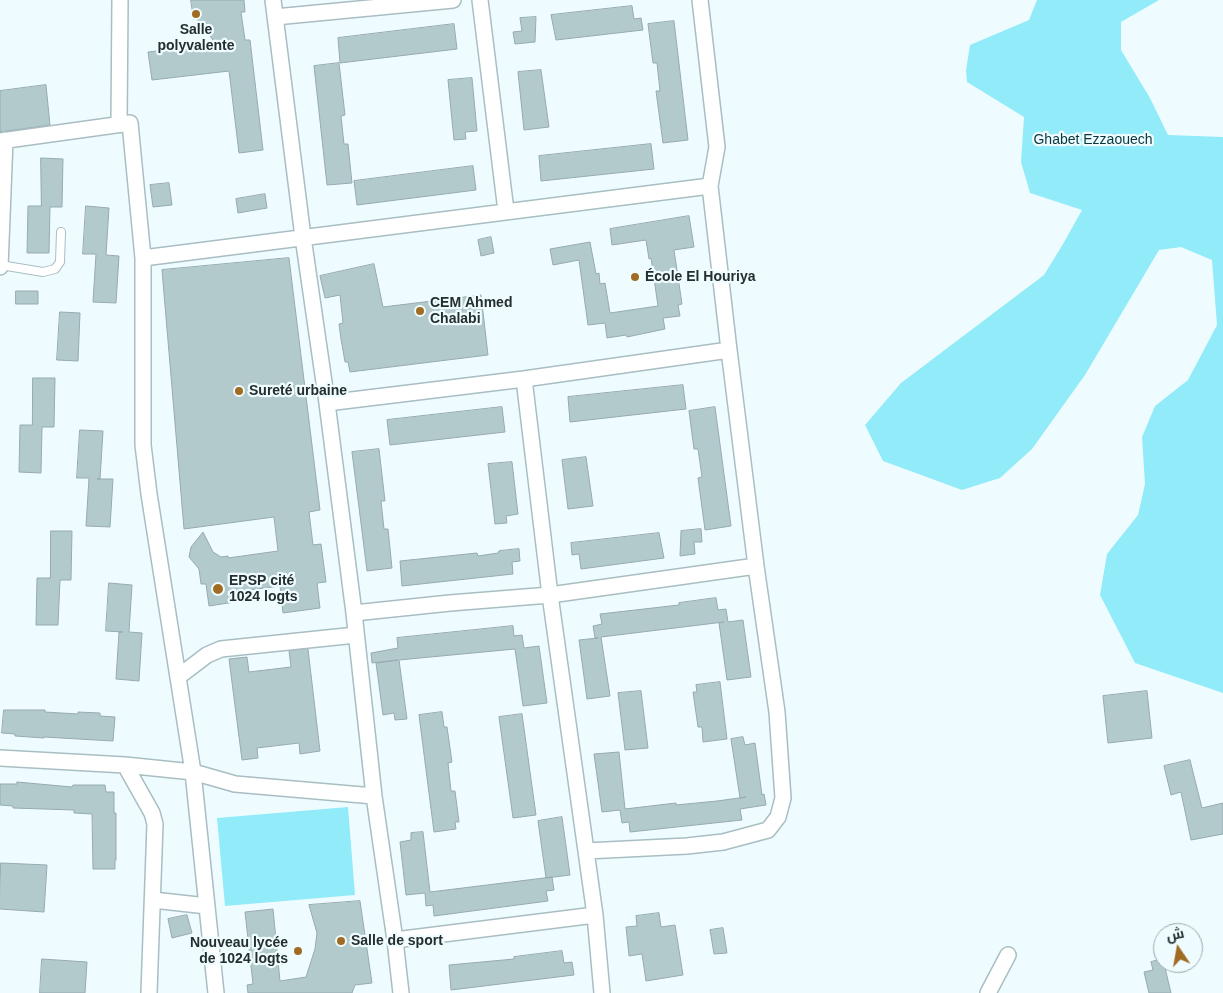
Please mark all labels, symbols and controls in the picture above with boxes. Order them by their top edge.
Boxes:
marker: Salle polyvalente [190,8,202,20]
place label: Salle polyvalente [157,22,235,54]
park label: Ghabet Ezzaouech [1033,132,1153,148]
place label: École El Houriya [645,269,755,285]
marker: École El Houriya [629,271,641,283]
place label: CEM Ahmed Chalabi [430,295,512,328]
marker: CEM Ahmed Chalabi [414,305,426,317]
place label: Sureté urbaine [249,383,347,399]
marker: Sureté urbaine [233,385,245,397]
place label: EPSP cité 1024 logts [229,573,297,606]
marker: EPSP cité 1024 logts [211,582,225,596]
north arrow [1153,923,1203,973]
text: ش [1165,925,1186,944]
place label: Salle de sport [351,933,443,949]
place label: Nouveau lycée de 1024 logts [190,935,288,968]
marker: Salle de sport [335,935,347,947]
marker: Nouveau lycée de 1024 logts [292,945,304,957]

